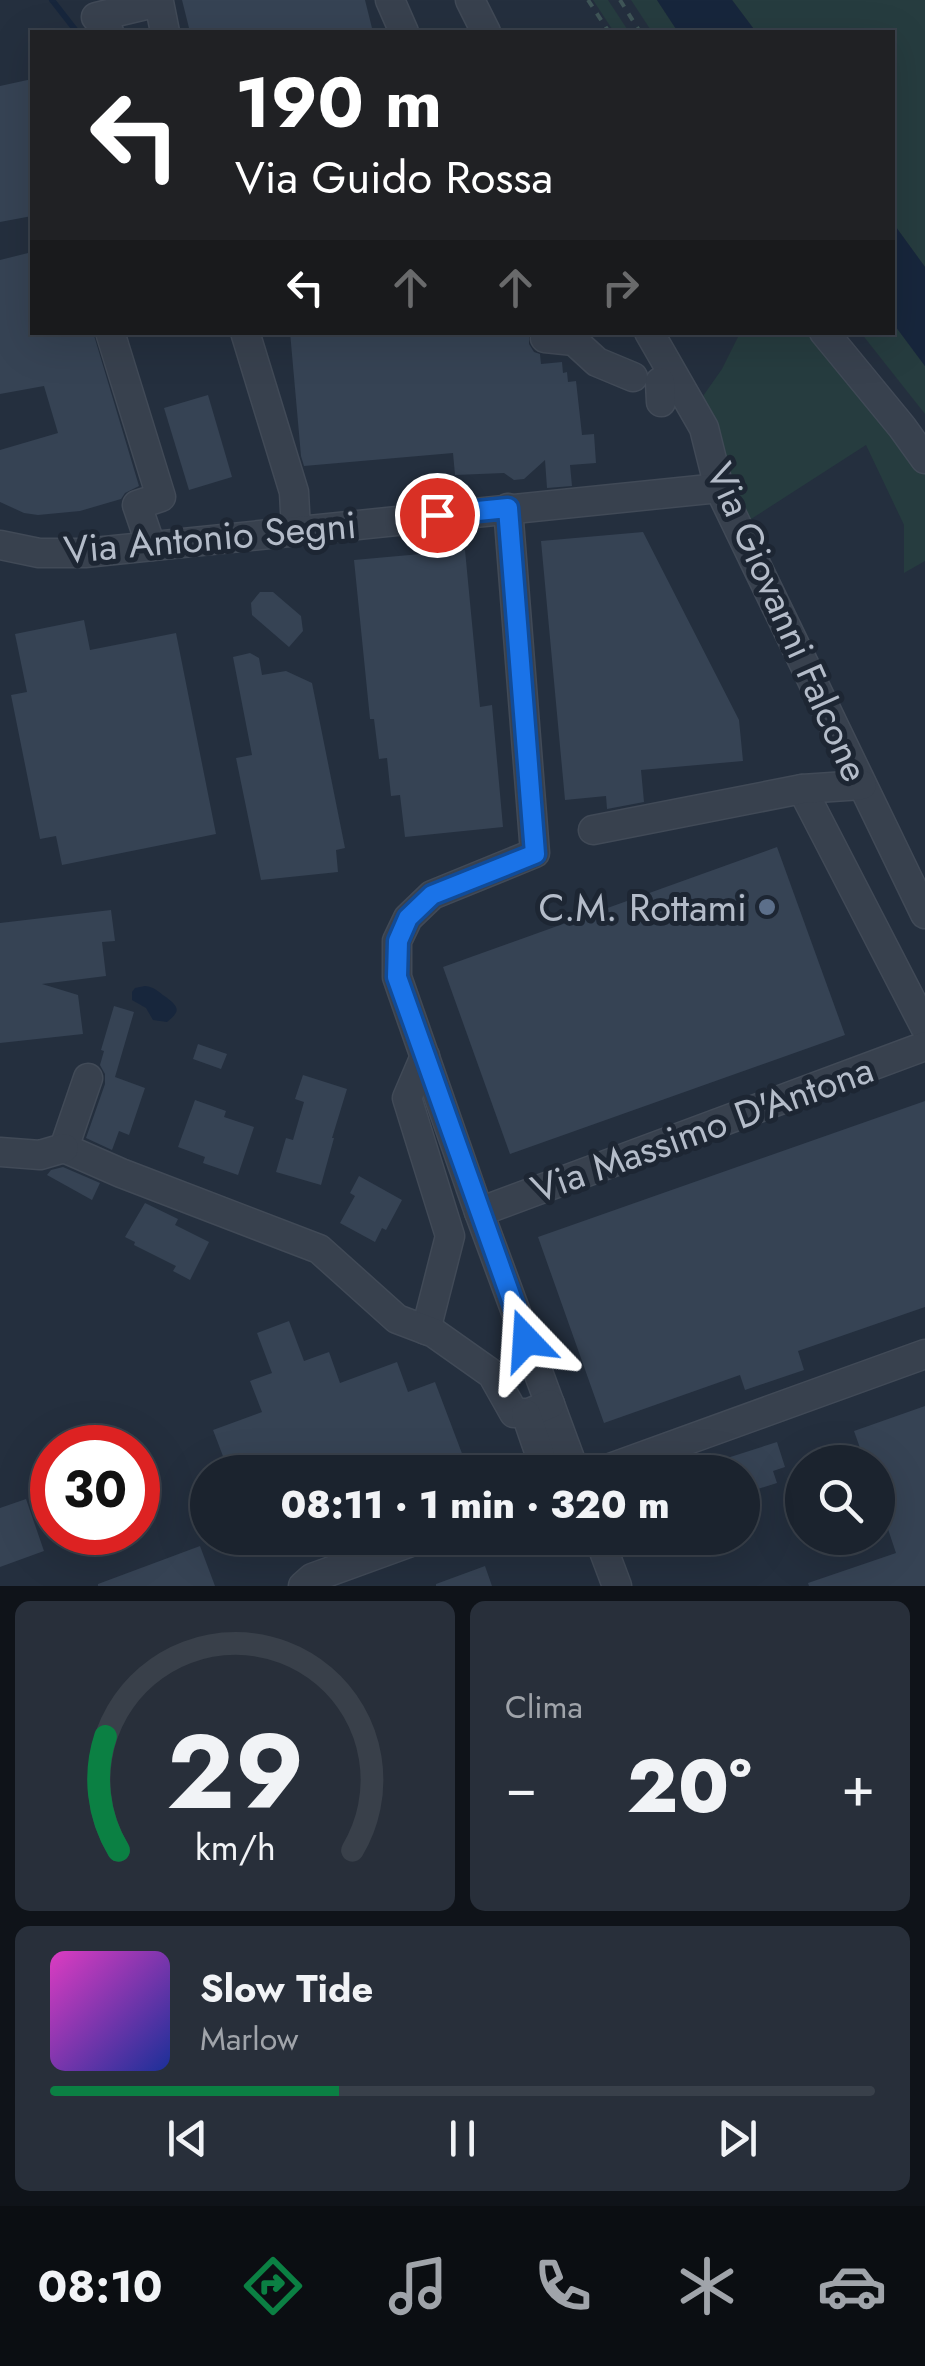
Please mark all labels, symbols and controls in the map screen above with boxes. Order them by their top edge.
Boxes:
text: 190 m [235,52,442,153]
icon: left [70,70,200,200]
text: Via Guido Rossa [235,145,553,210]
icon: left [278,260,333,315]
icon: ahead [383,260,438,315]
icon: ahead [488,260,543,315]
icon: right [593,260,648,315]
street label: Via Giovanni Falcone [693,454,883,790]
pin [395,473,480,558]
icon: arrive [410,488,465,543]
street label: Via Antonio Segni [61,497,359,577]
place label: C.M. Rottami [538,880,747,935]
marker: C.M. Rottami [756,896,778,918]
street label: Via Massimo D'Antona [523,1042,881,1216]
position arrow [474,1288,578,1392]
speed limit sign: 30 [30,1425,160,1555]
map controls [785,1445,895,1555]
button: search [785,1445,895,1555]
text: 08:11 · 1 min · 320 m [280,1477,670,1532]
text: Clima [505,1684,583,1730]
text: 29 [166,1697,304,1847]
text: 20° [627,1732,752,1840]
text: − [505,1747,537,1827]
text: + [841,1747,875,1827]
text: km/h [195,1822,275,1873]
text: Slow Tide [200,1961,373,2016]
text: Marlow [200,2016,298,2062]
icon: previous [160,2111,215,2166]
icon: pause [435,2111,490,2166]
icon: next [710,2111,765,2166]
icon: directions [238,2251,308,2321]
icon: music [383,2251,453,2321]
icon: phone [528,2251,598,2321]
icon: climate [672,2251,742,2321]
icon: car [817,2251,887,2321]
text: 08:10 [37,2254,163,2319]

